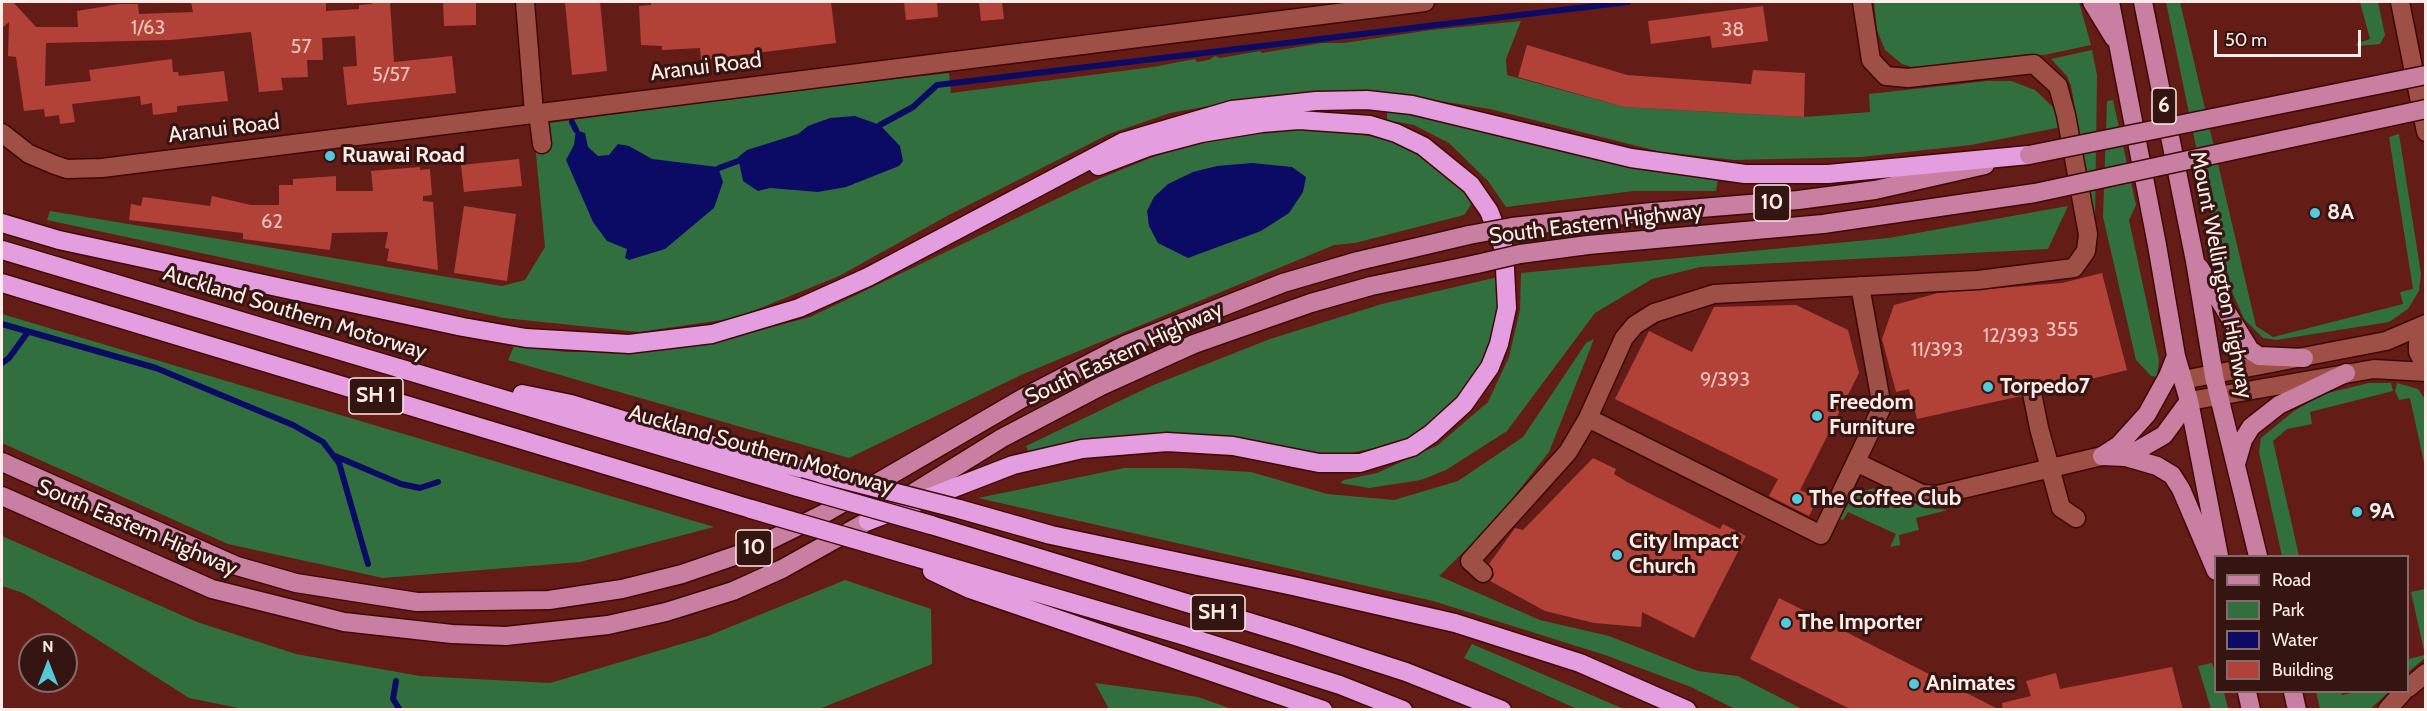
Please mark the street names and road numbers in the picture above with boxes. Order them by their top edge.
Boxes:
street label: Aranui Road [649,47,763,87]
road number: 6 [2152,88,2176,124]
street label: Aranui Road [167,109,281,149]
street label: Mount Wellington Highway [2184,149,2258,401]
road number: 10 [1754,185,1790,221]
street label: South Eastern Highway [1488,198,1704,250]
street label: Auckland Southern Motorway [160,260,430,366]
street label: South Eastern Highway [1021,297,1227,411]
road number: SH 1 [349,378,403,414]
street label: Auckland Southern Motorway [626,400,896,500]
street label: South Eastern Highway [33,474,241,582]
road number: 10 [736,530,772,566]
road number: SH 1 [1191,595,1245,631]

